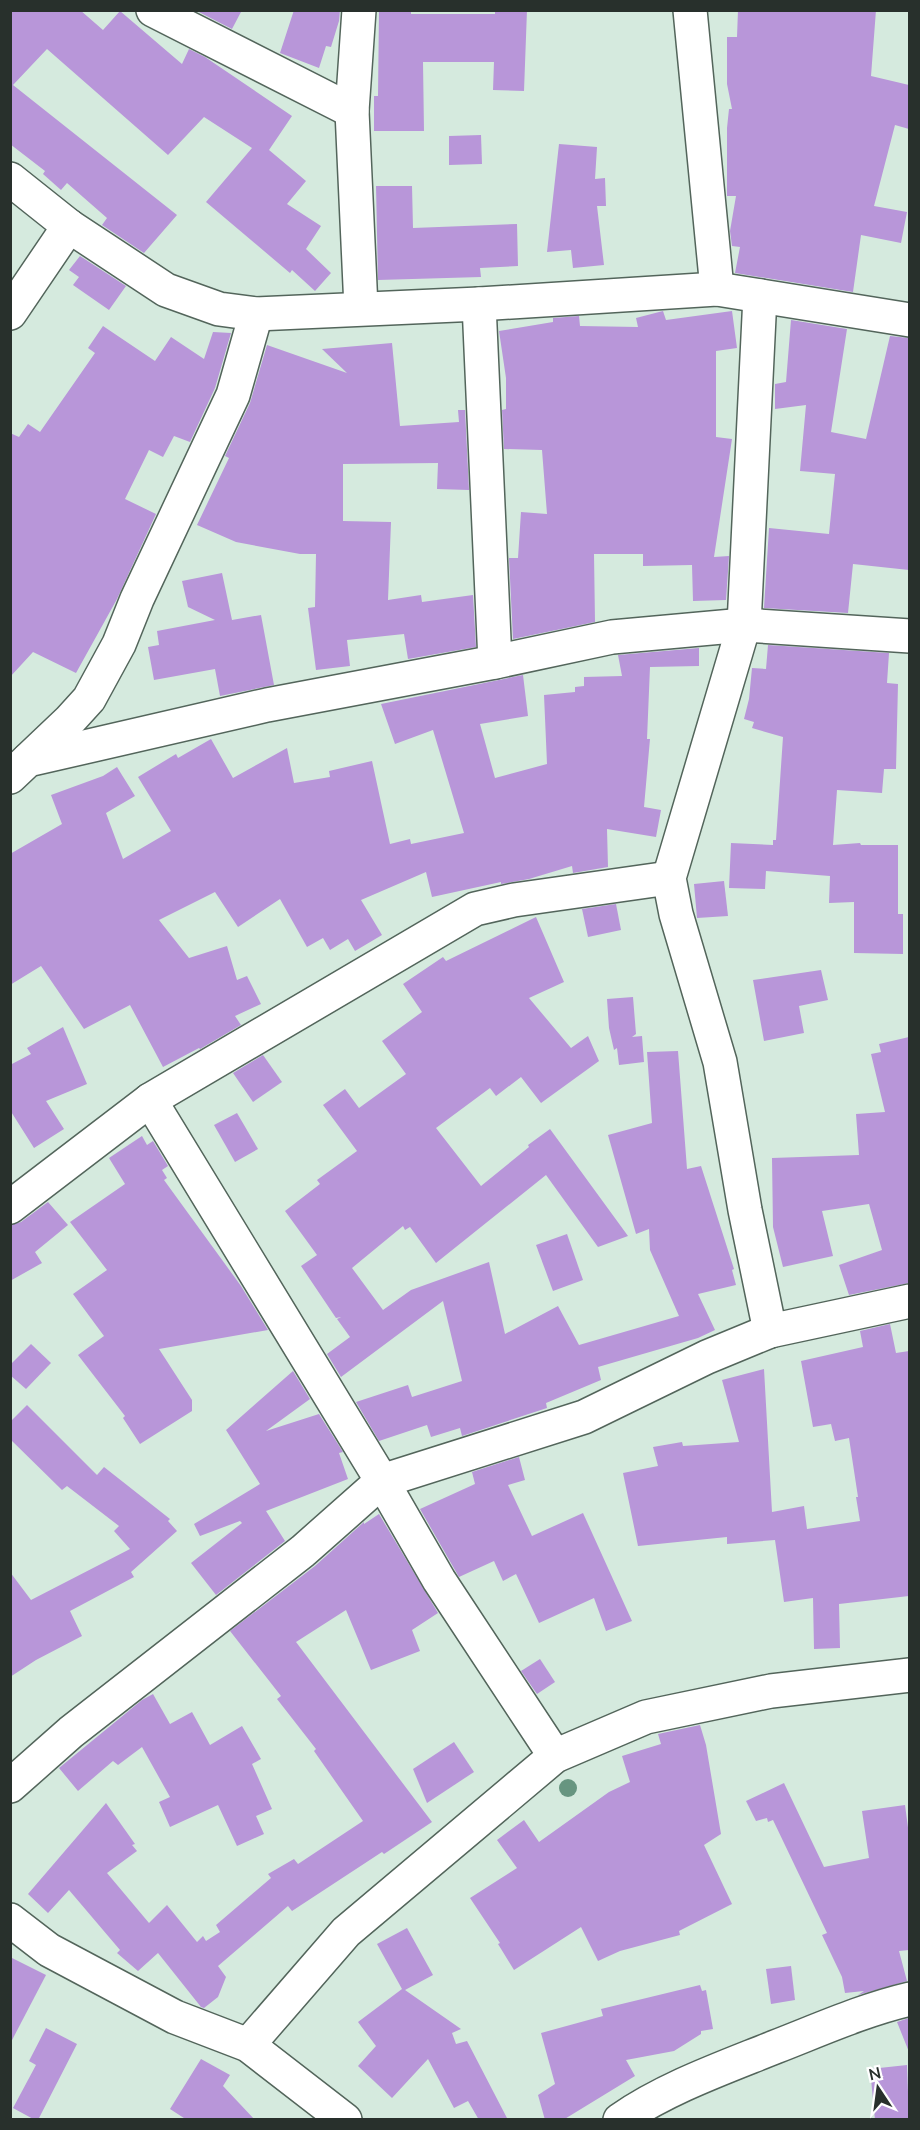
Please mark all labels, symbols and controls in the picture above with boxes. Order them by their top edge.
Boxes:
north arrow [848,2058,908,2118]
text: N [867,2062,883,2086]

